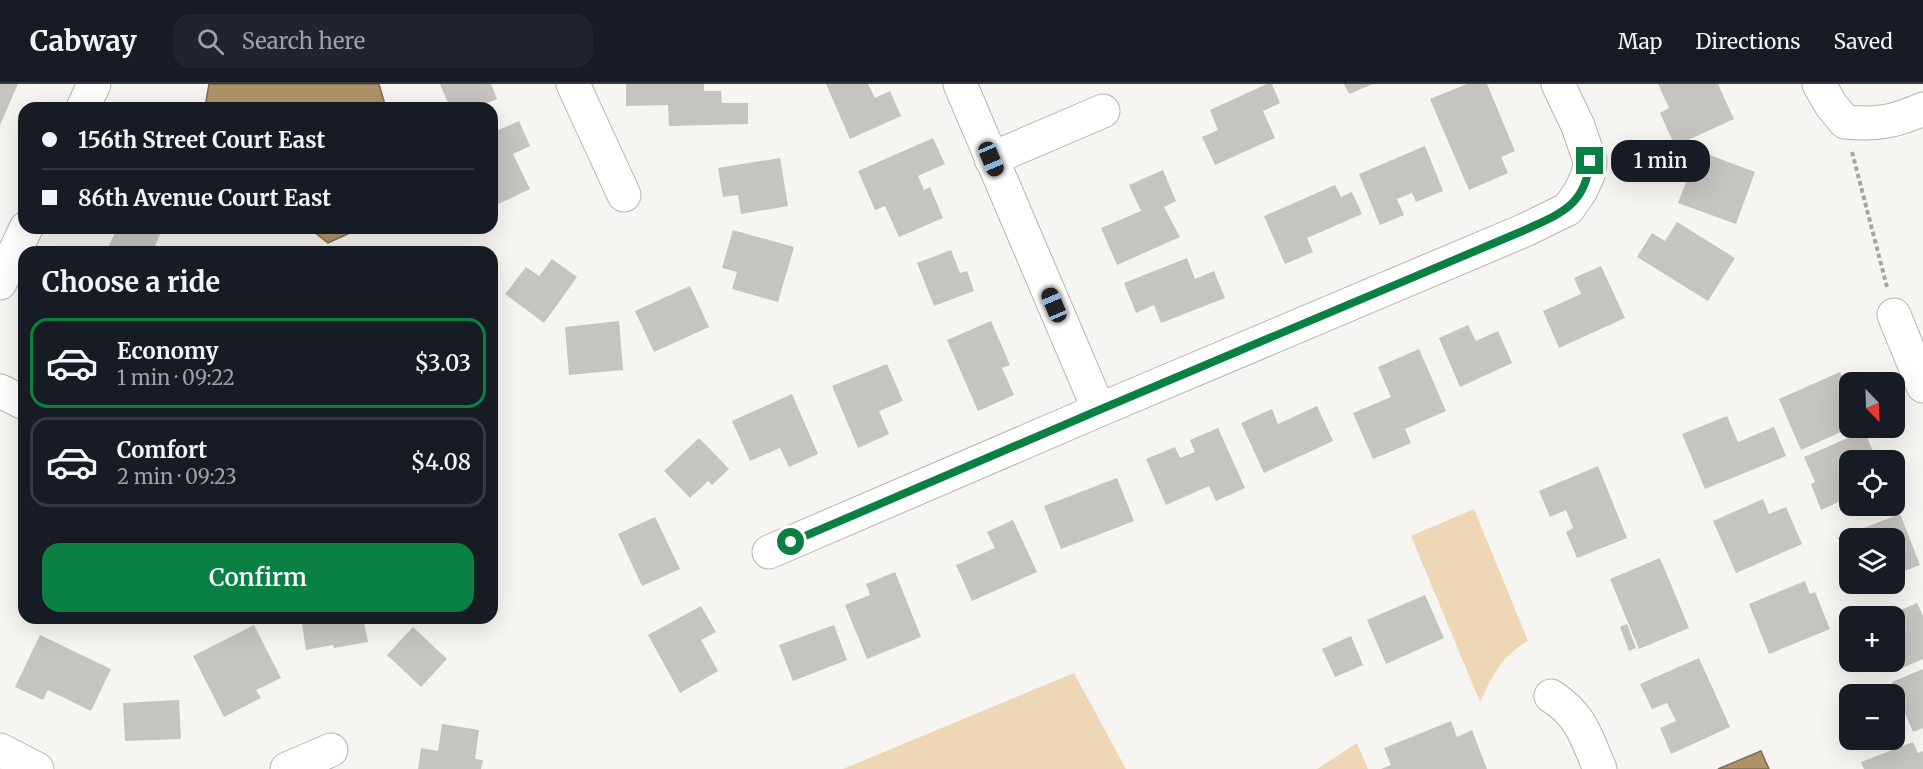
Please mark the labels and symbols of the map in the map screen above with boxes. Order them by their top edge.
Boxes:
car [976,139,1006,179]
callout: 1 min [1611,140,1710,182]
route end [1576,147,1603,174]
car [1039,285,1069,325]
north arrow [1839,372,1905,438]
route start [777,528,804,555]

